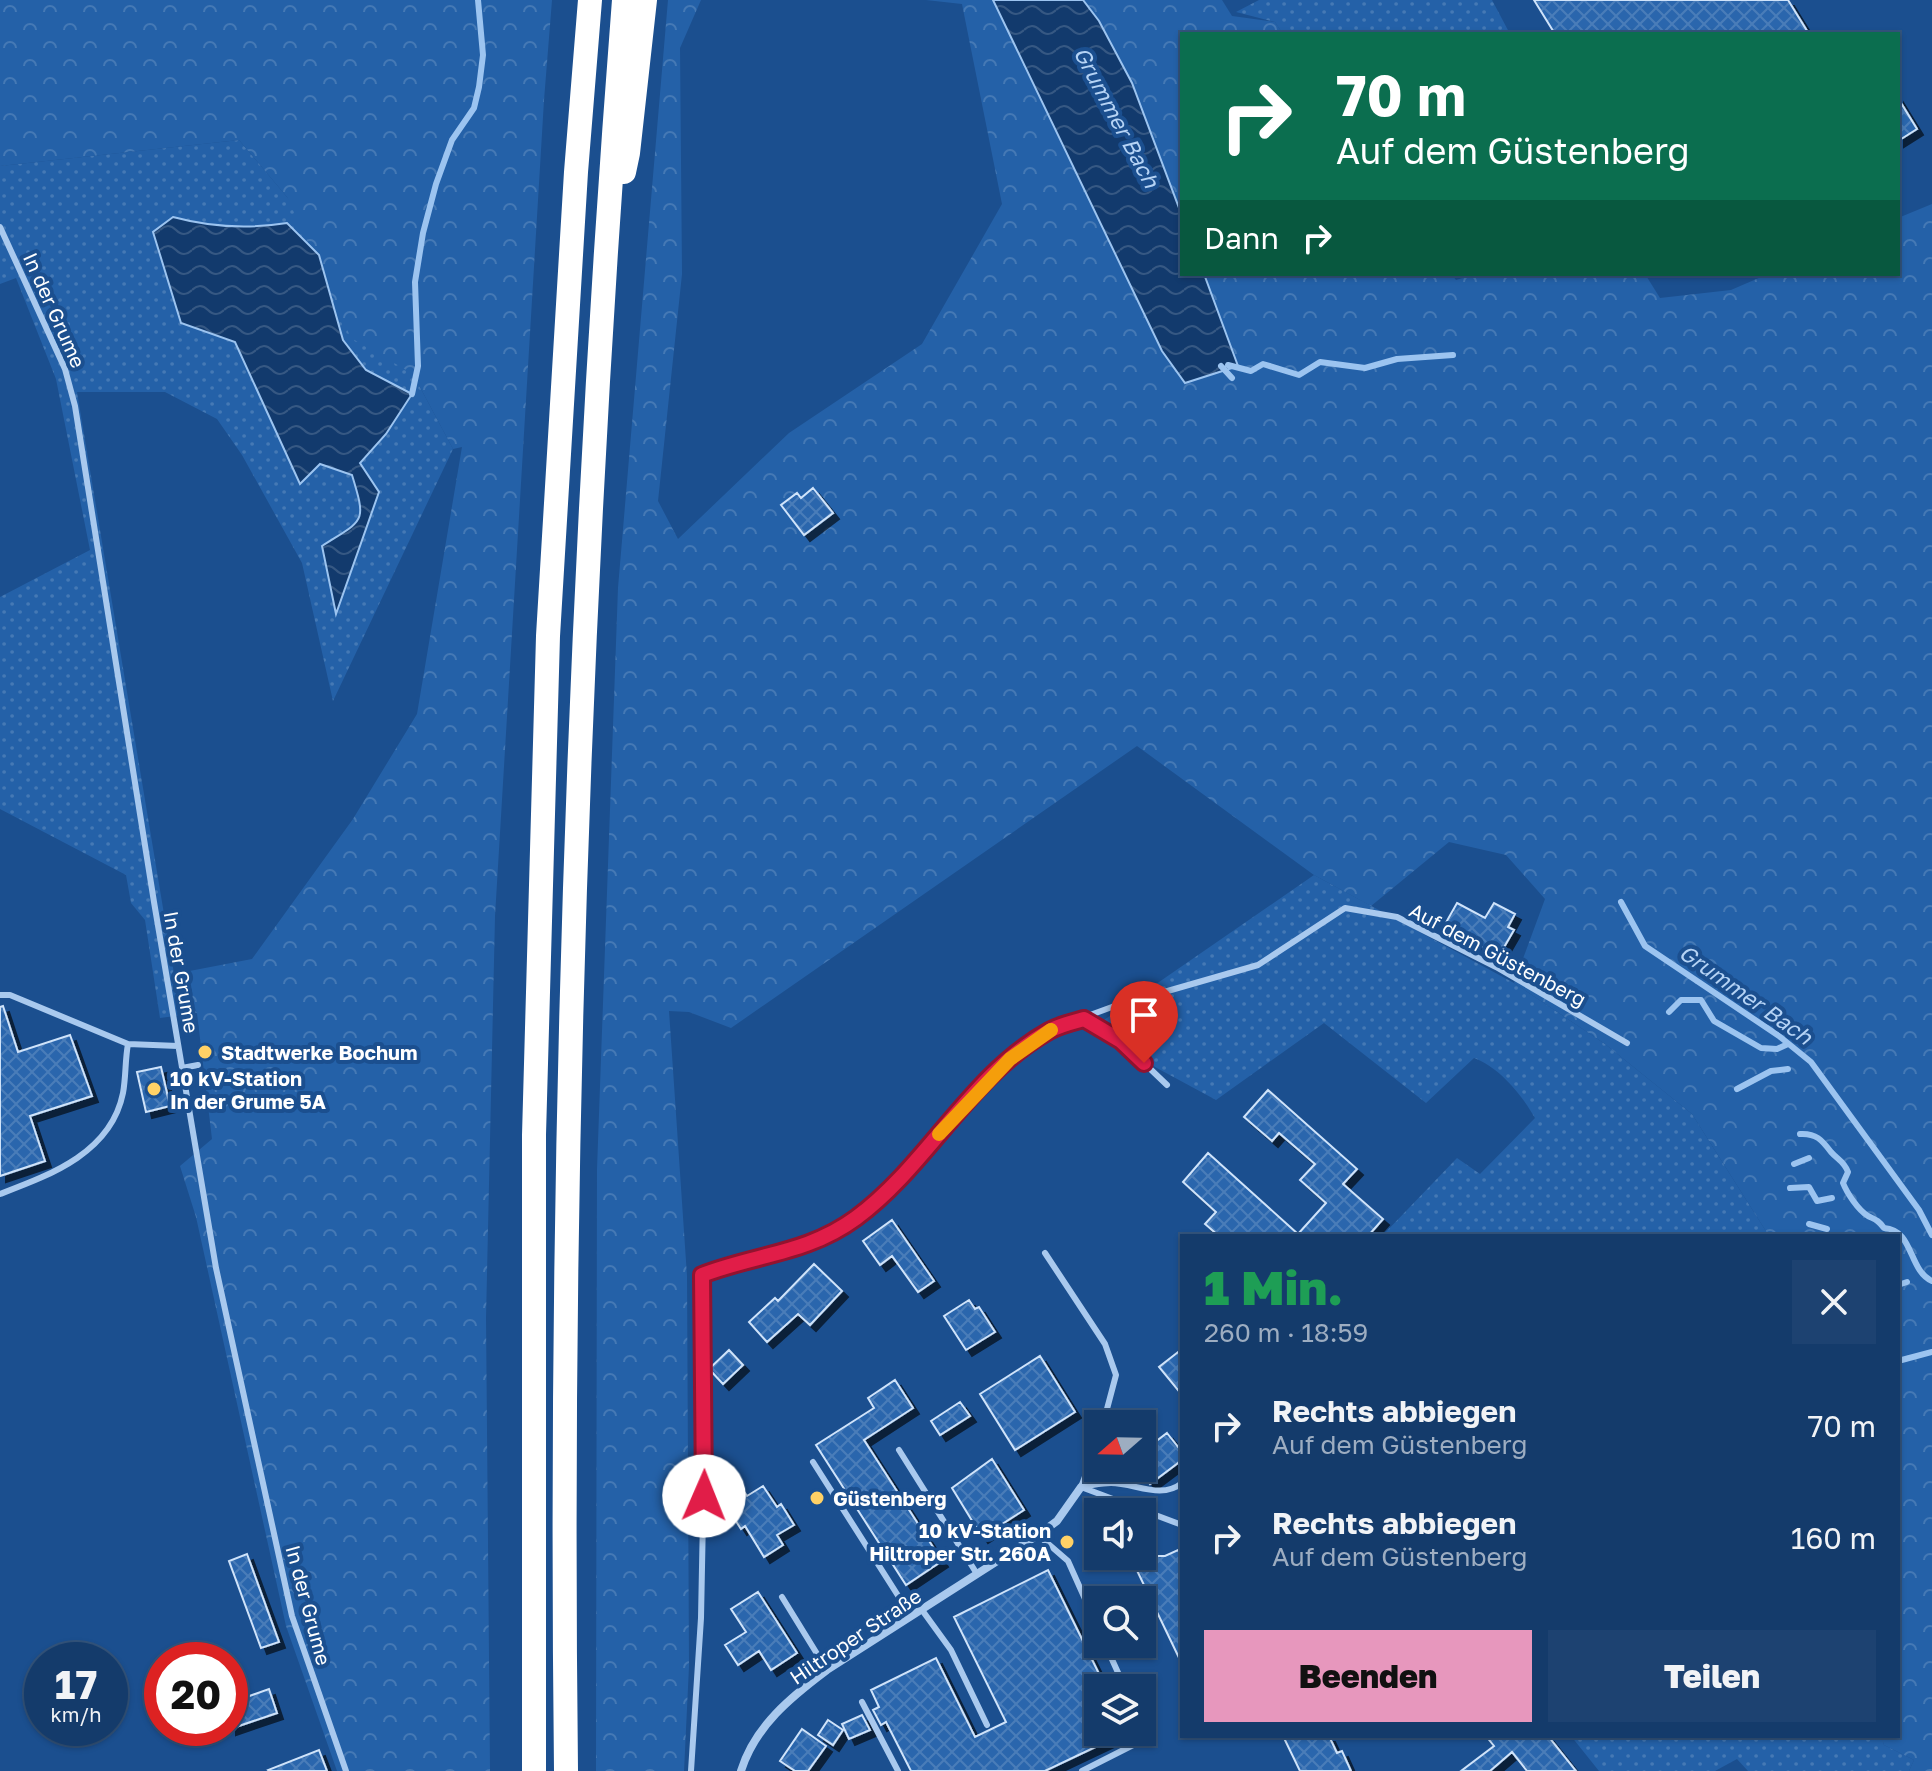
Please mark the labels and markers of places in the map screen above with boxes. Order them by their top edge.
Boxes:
pin [1110,981,1178,1063]
place label: Stadtwerke Bochum [221,1040,418,1064]
marker: Stadtwerke Bochum [196,1043,214,1061]
place label: 10 kV-Station In der Grume 5A [170,1066,326,1113]
marker: 10 kV-Station In der Grume 5A [145,1080,163,1098]
place label: Güstenberg [833,1486,947,1510]
marker: Güstenberg [808,1489,826,1507]
place label: 10 kV-Station Hiltroper Str. 260A [869,1518,1051,1565]
marker: 10 kV-Station Hiltroper Str. 260A [1058,1533,1076,1551]

